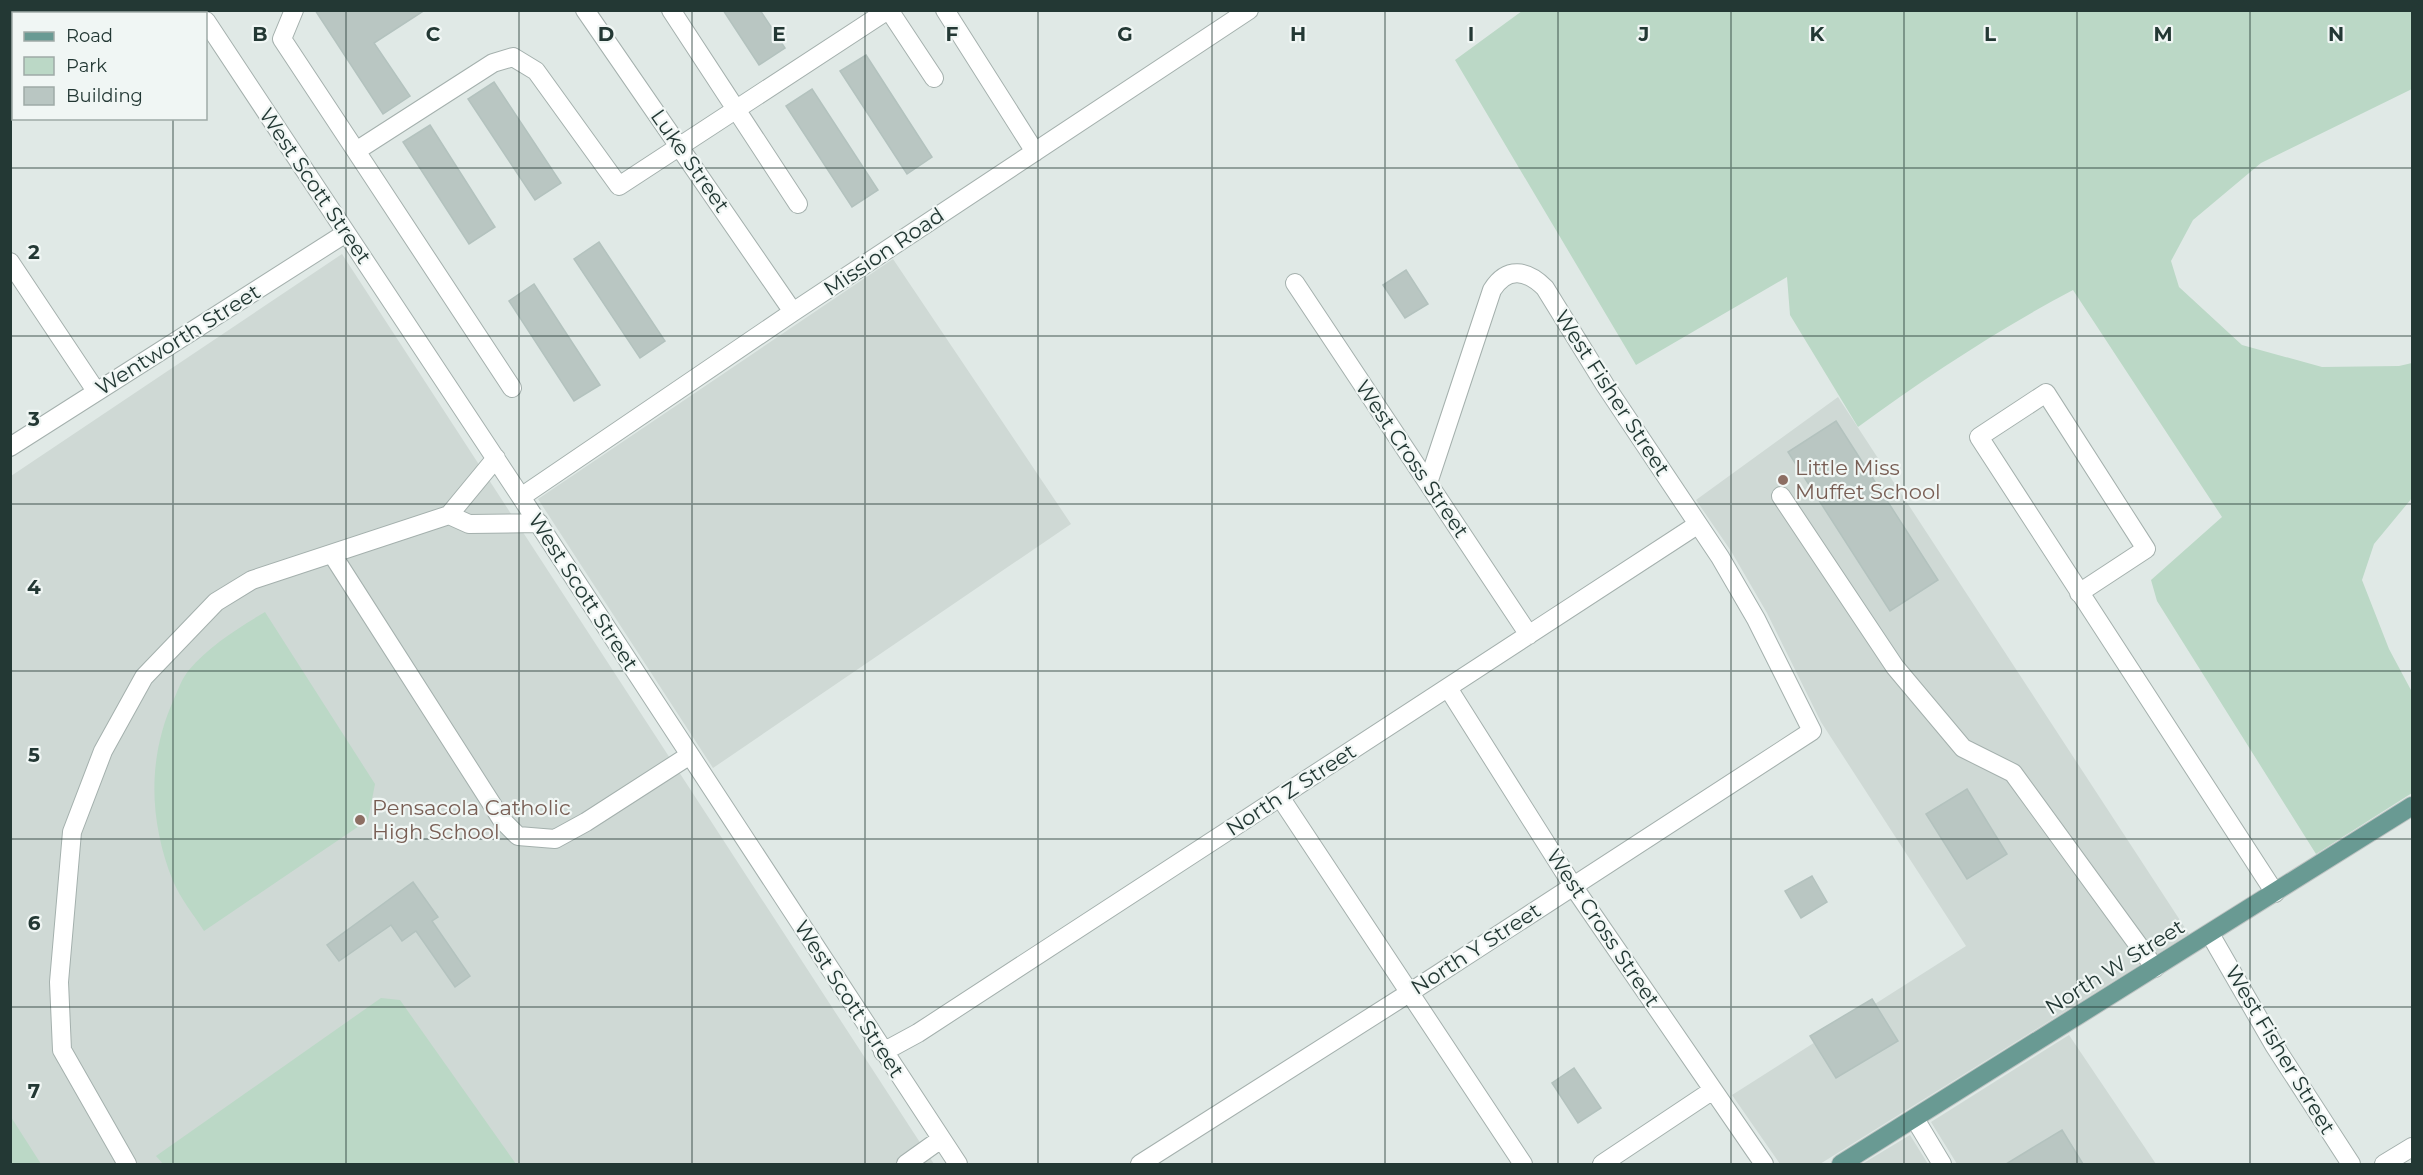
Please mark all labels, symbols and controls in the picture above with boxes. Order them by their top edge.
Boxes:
legend [12,12,207,120]
text: B [252,22,268,46]
text: C [426,22,441,46]
text: D [598,22,614,46]
text: E [772,22,786,46]
text: F [946,22,959,46]
text: G [1117,22,1133,46]
text: H [1290,22,1306,46]
text: I [1468,22,1474,46]
text: J [1638,22,1649,46]
text: K [1810,22,1826,46]
text: L [1984,22,1996,46]
text: M [2153,22,2173,46]
text: N [2328,22,2344,46]
text: Road [66,25,113,47]
text: Park [66,55,107,77]
text: Building [66,85,143,107]
street label: West Scott Street [254,103,377,268]
street label: Luke Street [646,104,735,217]
street label: Mission Road [819,202,949,301]
text: 2 [28,240,40,264]
street label: Wentworth Street [91,279,265,400]
street label: West Fisher Street [1549,305,1675,480]
street label: West Cross Street [1350,375,1474,542]
text: 3 [27,407,40,431]
place label: Little Miss Muffet School [1795,455,1941,504]
marker: Little Miss Muffet School [1776,473,1790,487]
street label: West Scott Street [523,508,644,675]
text: 4 [27,575,41,599]
street label: North Z Street [1221,738,1360,841]
text: 5 [28,743,40,767]
place label: Pensacola Catholic High School [372,795,571,844]
marker: Pensacola Catholic High School [353,813,367,827]
street label: West Cross Street [1541,844,1665,1011]
street label: North Y Street [1406,897,1545,1000]
text: 6 [28,911,41,935]
street label: North W Street [2040,914,2189,1019]
street label: West Scott Street [789,915,910,1082]
street label: West Fisher Street [2220,961,2341,1139]
text: 7 [28,1079,40,1103]

